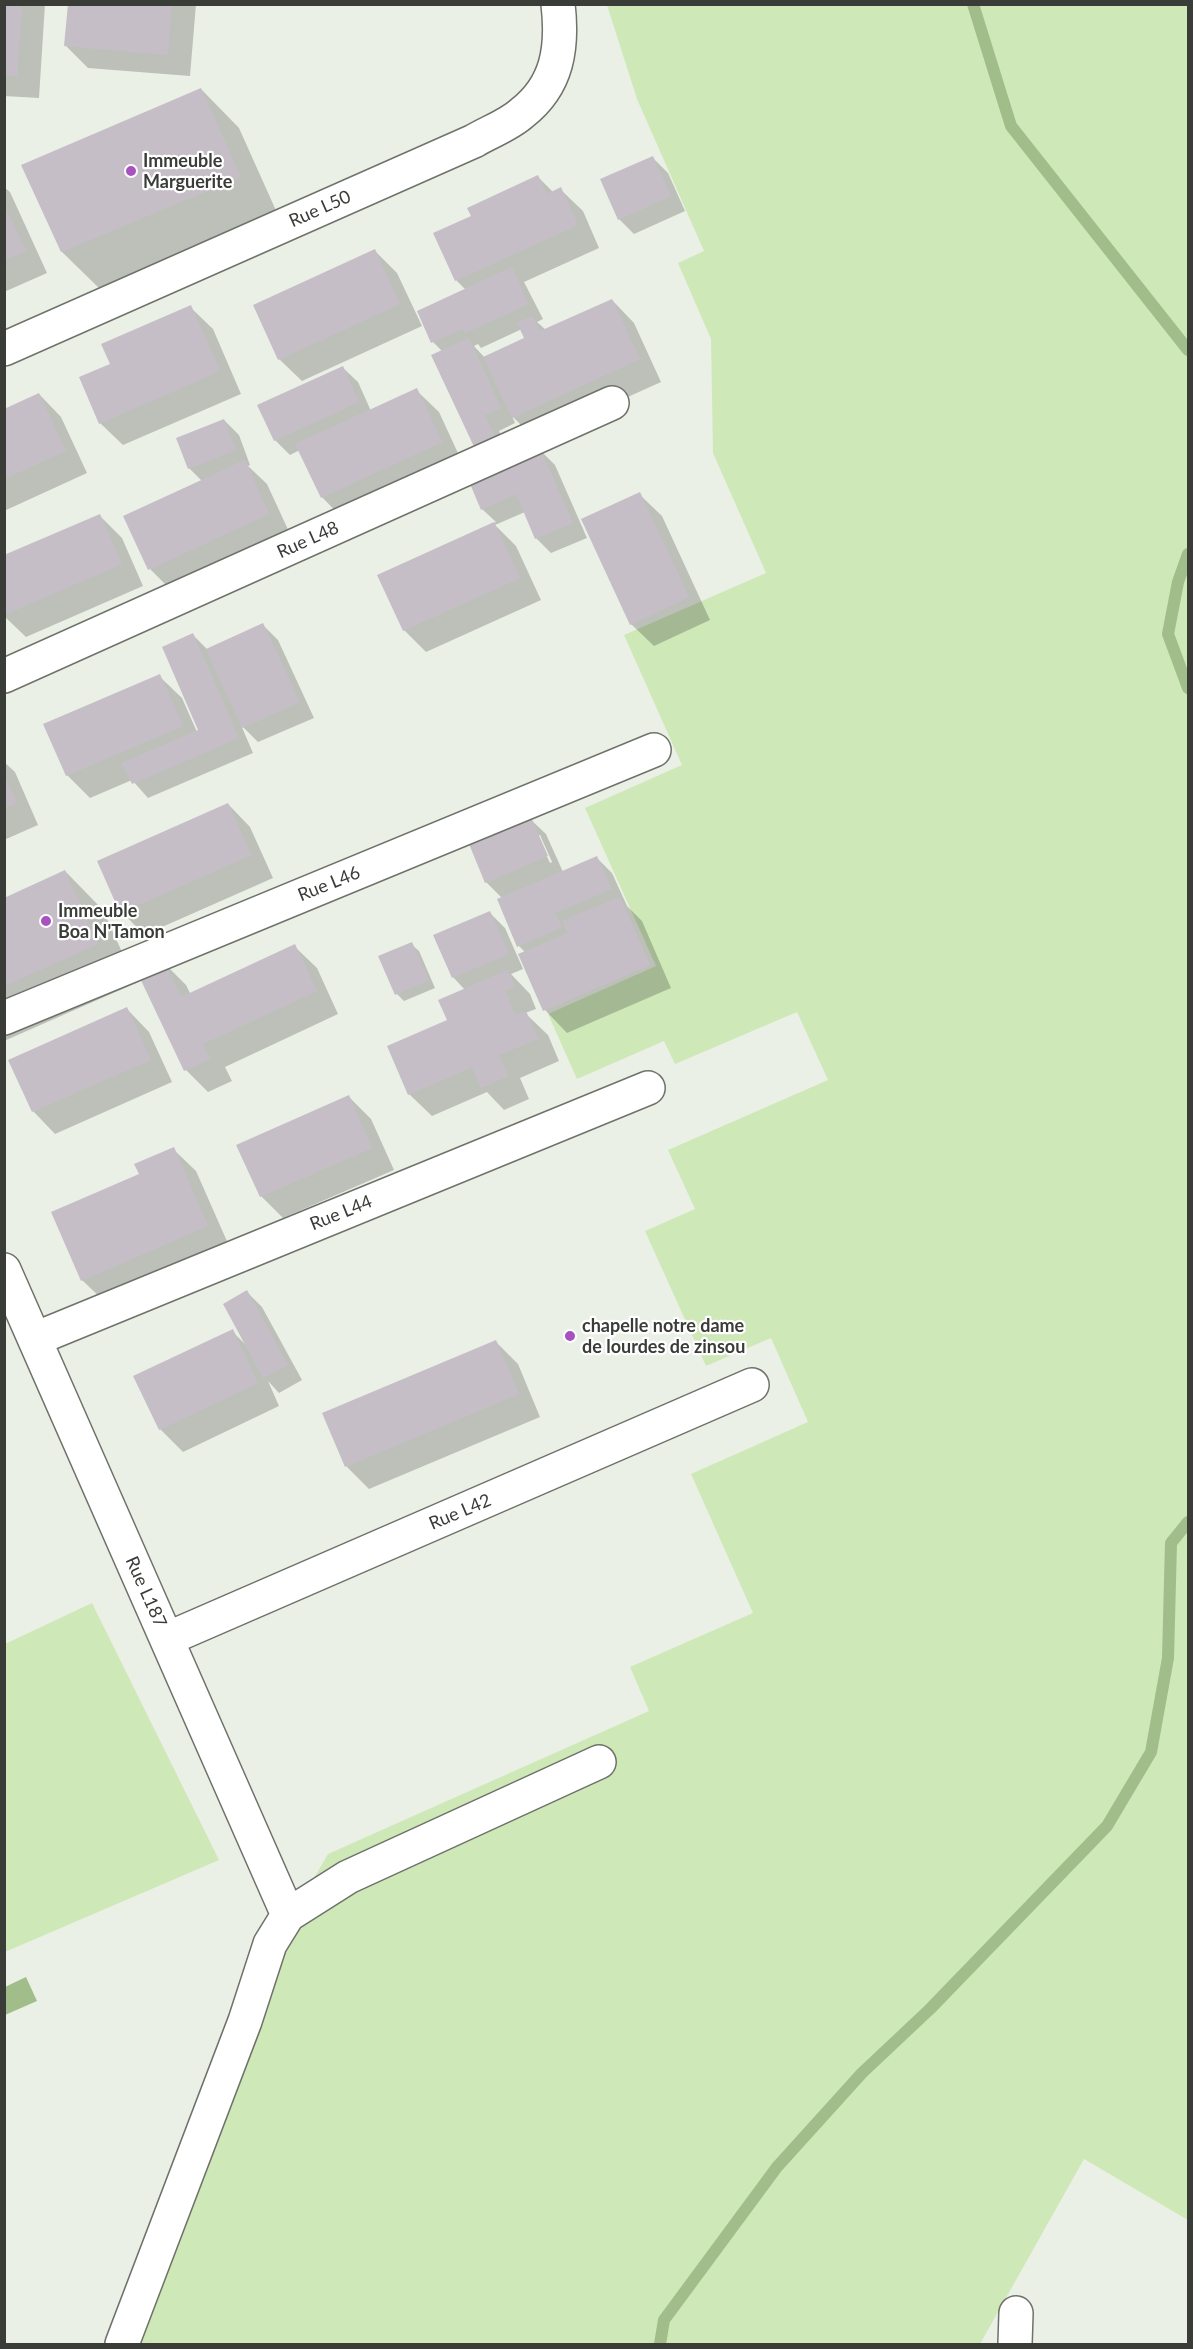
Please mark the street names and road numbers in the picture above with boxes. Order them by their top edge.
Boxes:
street label: Rue L50 [286,186,354,232]
street label: Rue L48 [274,517,342,563]
street label: Rue L46 [295,862,363,906]
street label: Rue L44 [307,1191,375,1235]
street label: Rue L42 [426,1489,494,1535]
street label: Rue L187 [121,1553,171,1631]

